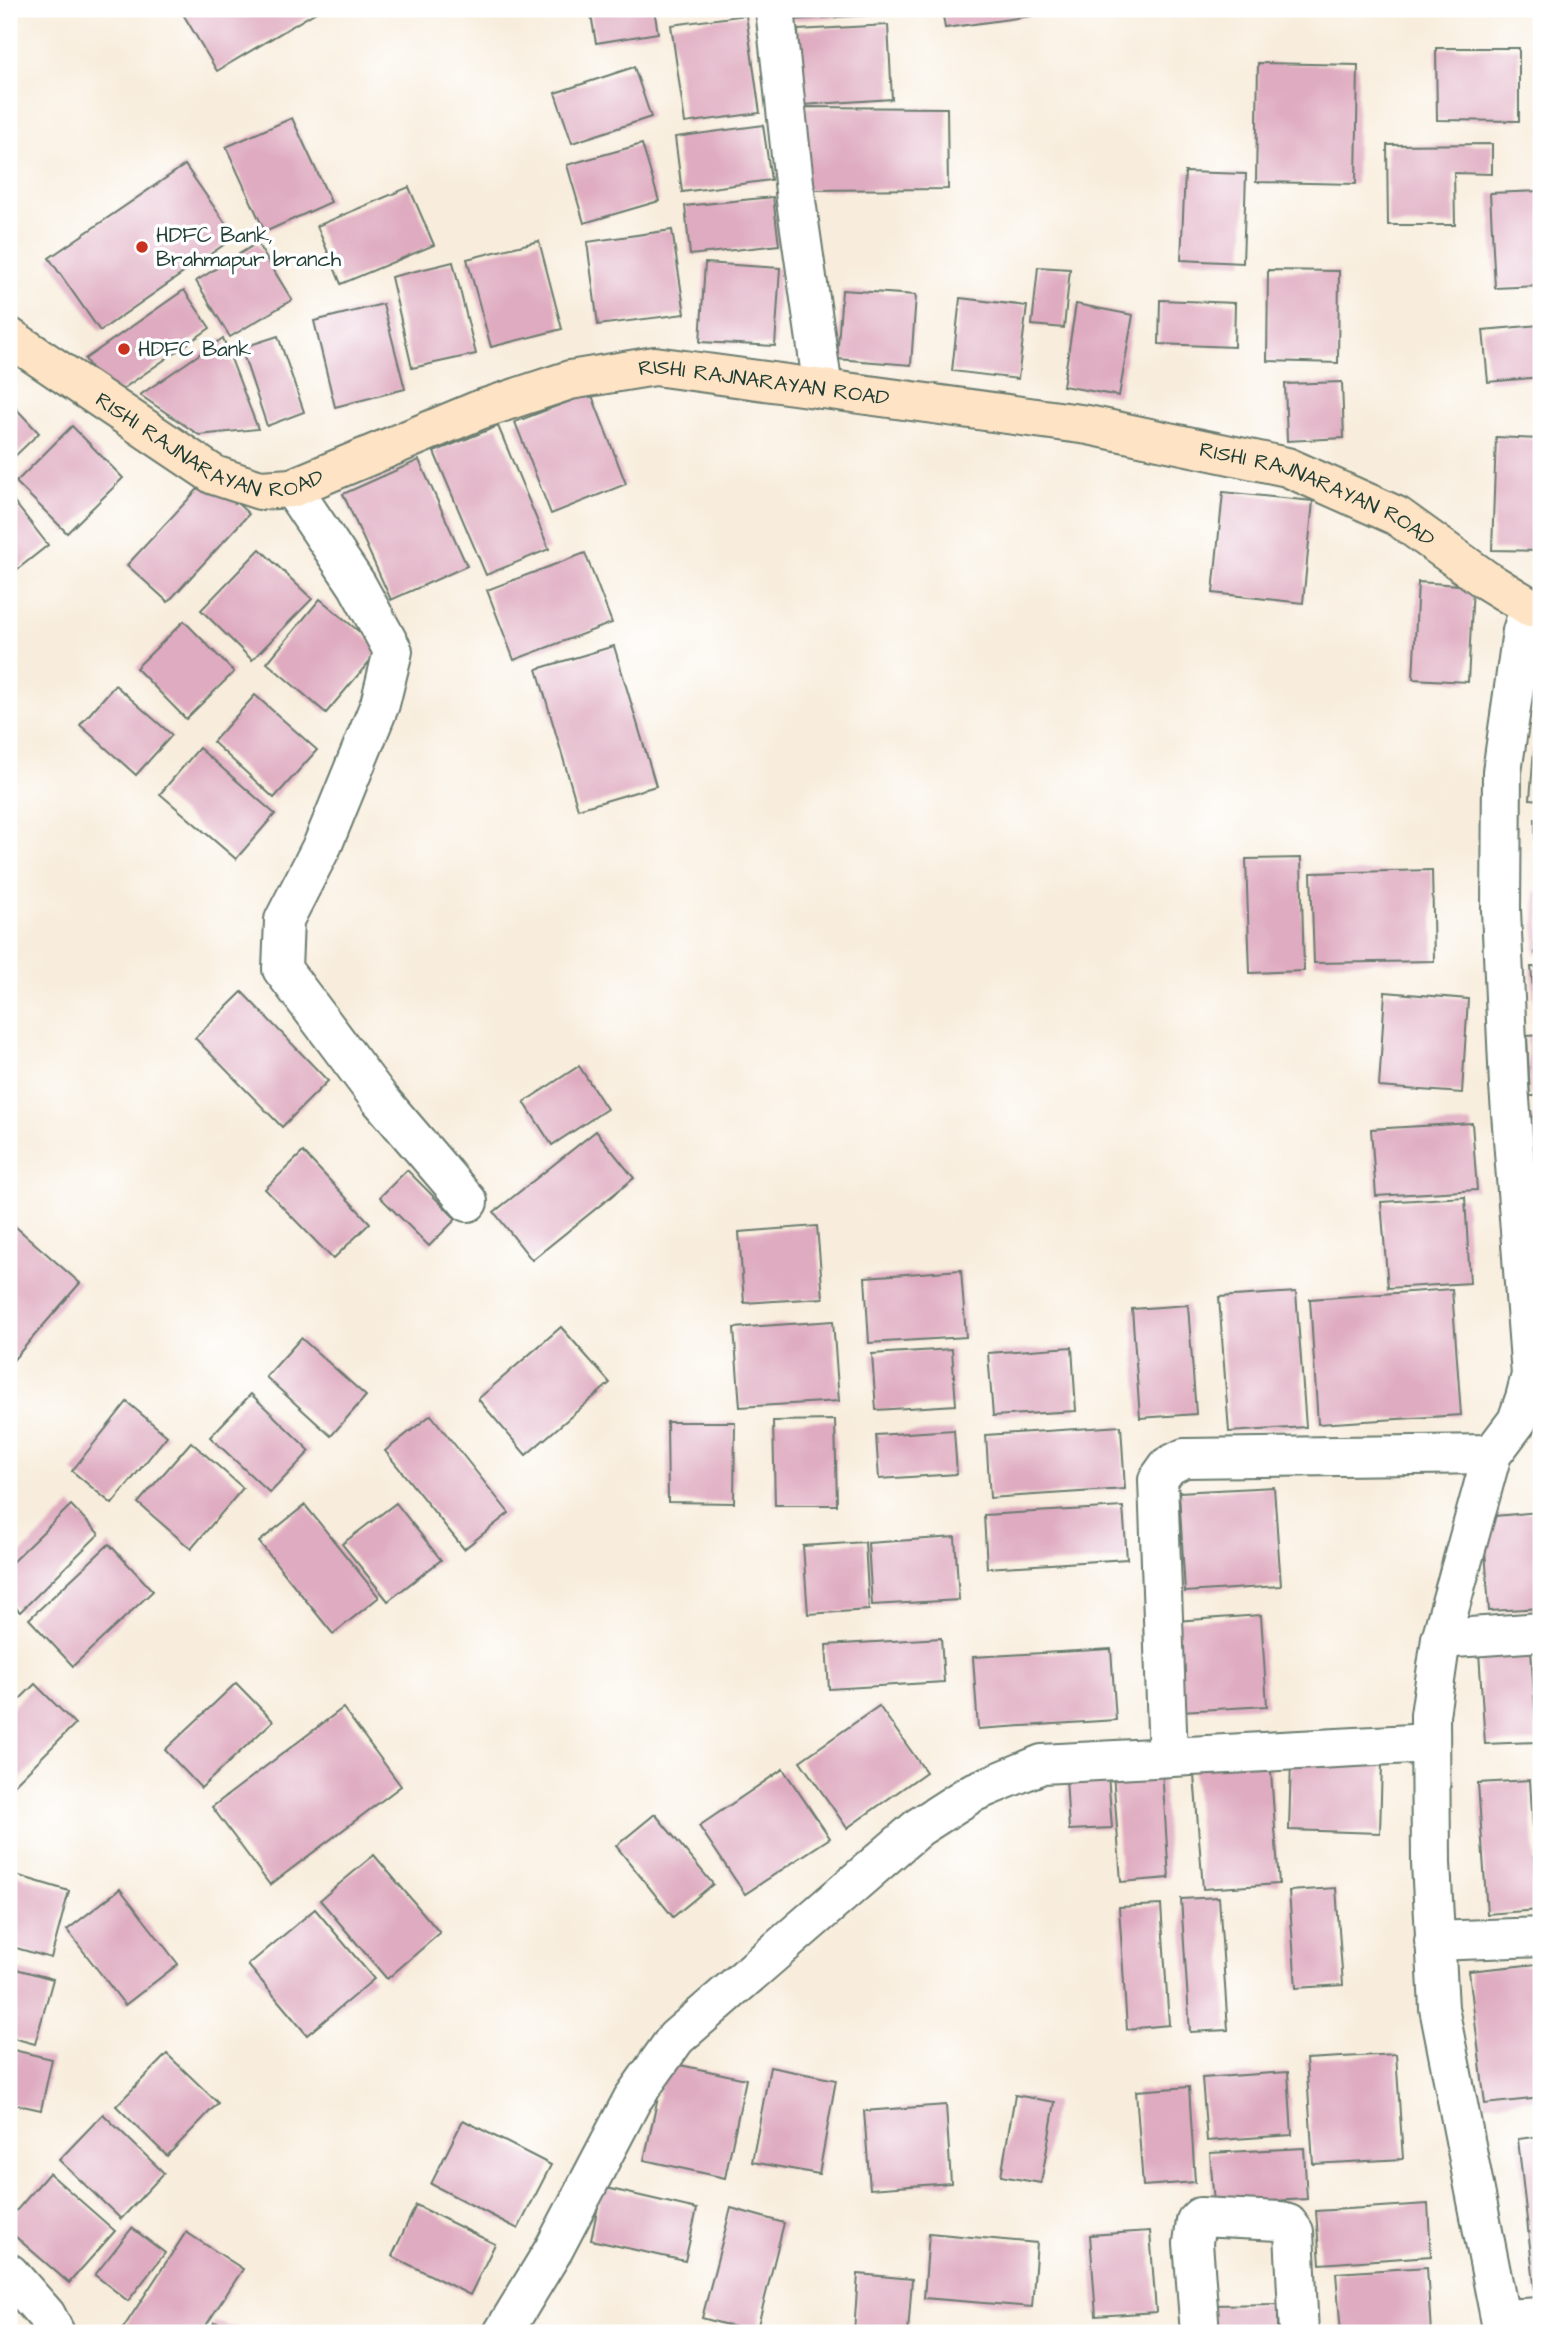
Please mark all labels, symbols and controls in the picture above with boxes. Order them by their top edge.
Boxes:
place label: HDFC Bank, Brahmapur branch [156,221,342,275]
marker: HDFC Bank, Brahmapur branch [134,239,150,255]
place label: HDFC Bank [138,335,251,364]
marker: HDFC Bank [116,341,132,357]
street label: RISHI RAJNARAYAN ROAD [636,352,891,413]
street label: RISHI RAJNARAYAN ROAD [90,385,329,505]
street label: RISHI RAJNARAYAN ROAD [1197,435,1441,554]

